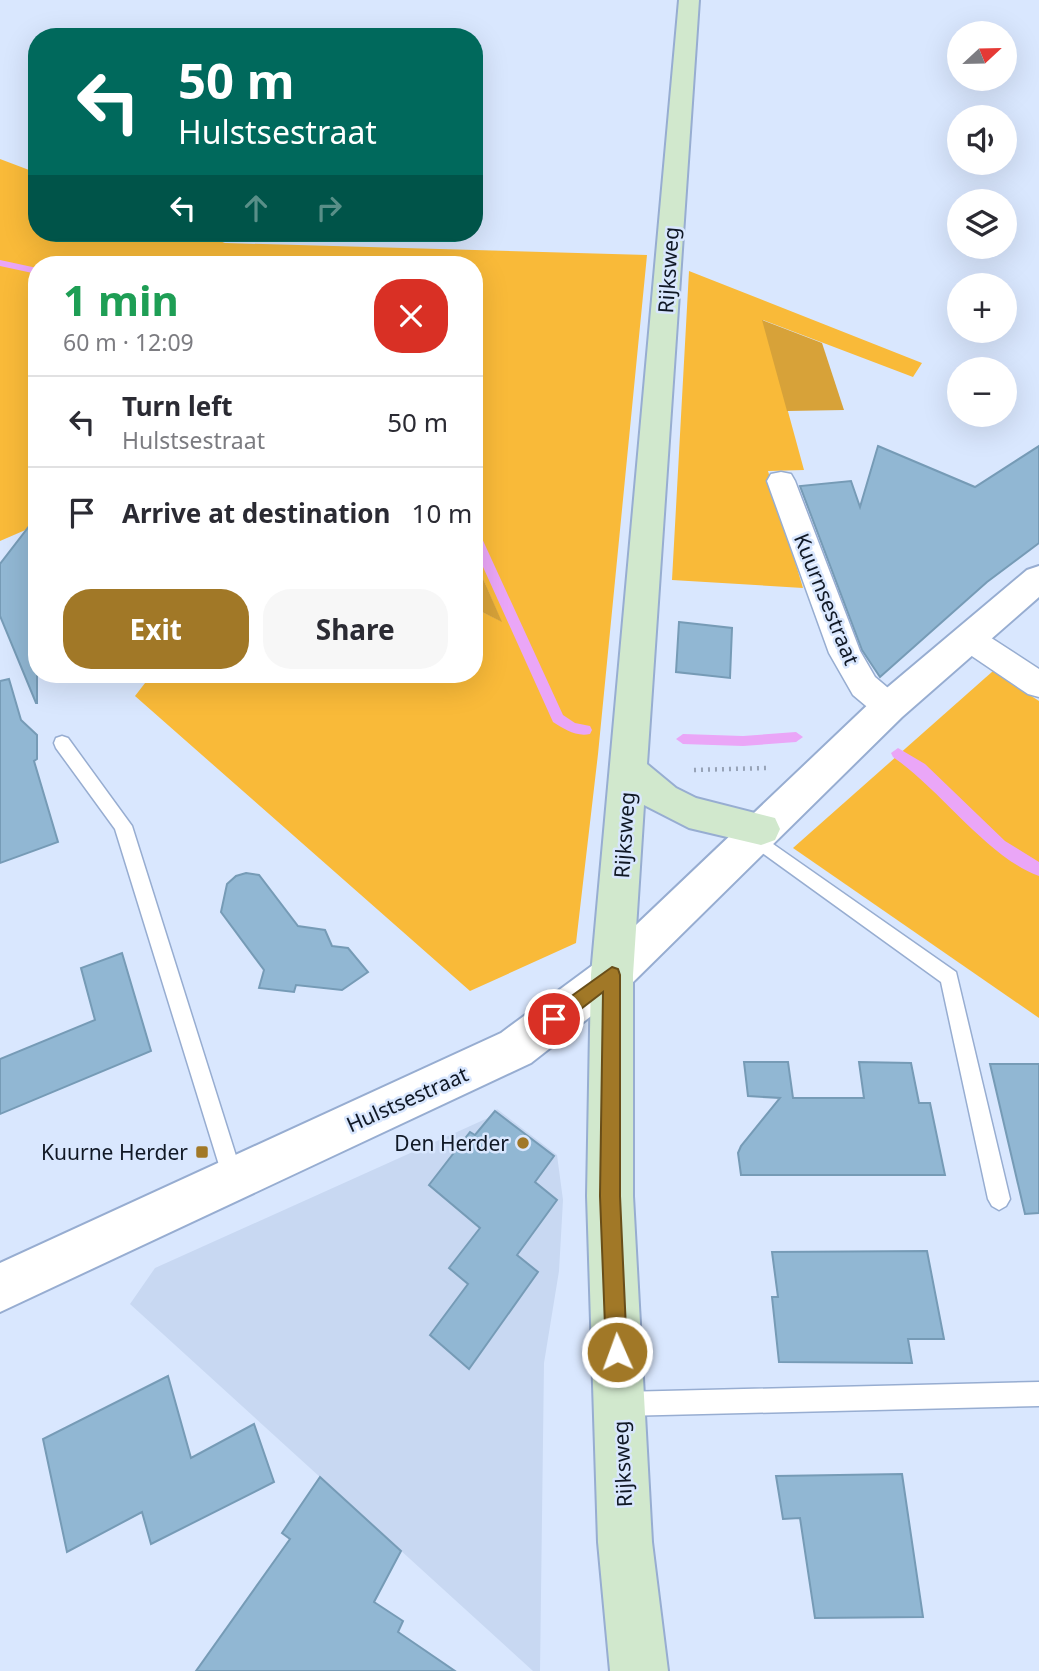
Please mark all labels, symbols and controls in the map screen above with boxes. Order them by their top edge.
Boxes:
north arrow [947,21,1017,91]
map controls [947,21,1017,427]
text: 50 m [178,47,295,113]
icon: left [63,56,154,147]
button: sound [947,105,1017,175]
text: Hulstsestraat [178,110,377,153]
icon: left [164,189,202,227]
icon: ahead [237,189,275,227]
icon: right [310,189,348,227]
button: layers [947,189,1017,259]
street label: Rijksweg [651,226,685,314]
text: 1 min [63,271,179,328]
button: + [947,273,1017,343]
button: close [374,279,448,353]
text: 60 m · 12:09 [63,326,194,358]
button: − [947,357,1017,427]
text: Turn left [122,388,233,424]
icon: left [63,403,101,441]
text: 50 m [387,404,448,440]
text: Hulstsestraat [122,424,265,456]
icon: arrive [63,494,101,532]
text: Arrive at destination [122,495,391,531]
text: 10 m [412,495,472,531]
street label: Kuurnsestraat [788,529,866,669]
button: Exit [63,589,249,669]
button: Share [263,589,448,669]
street label: Rijksweg [607,791,641,879]
pin [524,989,584,1049]
icon: arrive [535,1000,573,1038]
street label: Hulstsestraat [342,1059,473,1138]
place label: Den Herder [394,1129,509,1157]
marker: Den Herder [515,1135,531,1151]
place label: Kuurne Herder [41,1138,188,1166]
marker: Kuurne Herder [194,1144,210,1160]
position arrow [580,1315,654,1389]
street label: Rijksweg [606,1420,638,1508]

